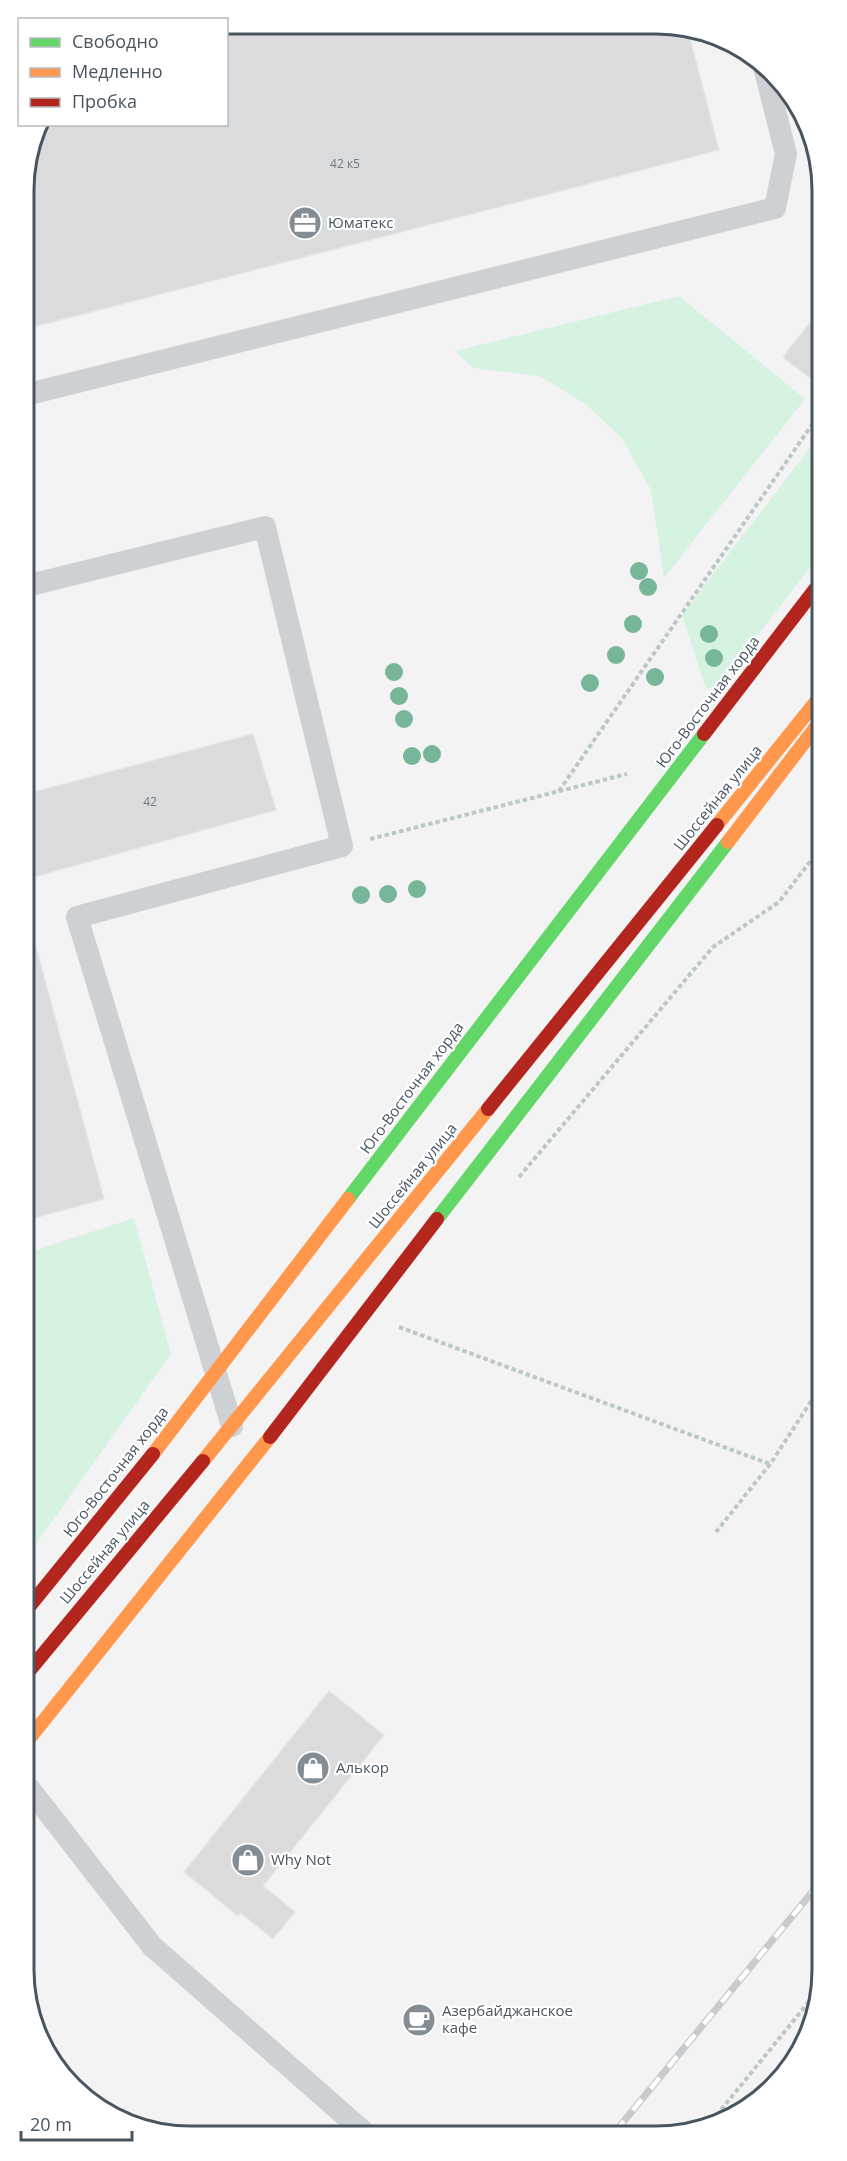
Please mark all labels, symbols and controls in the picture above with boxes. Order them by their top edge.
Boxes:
legend [18,18,228,126]
text: Свободно [72,29,159,53]
text: Медленно [72,59,163,83]
text: Пробка [72,89,137,113]
house number: 42 к5 [330,155,360,172]
office icon: Юматекс [287,205,323,241]
place label: Юматекс [328,212,393,232]
street label: Юго-Восточная хорда [651,631,763,771]
street label: Шоссейная улица [668,740,766,854]
house number: 42 [143,793,157,810]
street label: Юго-Восточная хорда [355,1017,467,1157]
street label: Шоссейная улица [363,1118,461,1232]
street label: Юго-Восточная хорда [58,1402,172,1541]
street label: Шоссейная улица [55,1495,154,1608]
shop icon: Алькор [295,1750,331,1786]
place label: Алькор [336,1757,389,1777]
shop icon: Why Not [230,1842,266,1878]
place label: Why Not [271,1849,331,1869]
place label: Азербайджанское кафе [442,2000,573,2037]
cafe icon: Азербайджанское кафе [401,2002,437,2038]
scale bar [21,2104,132,2142]
text: 20 m [30,2112,72,2136]

